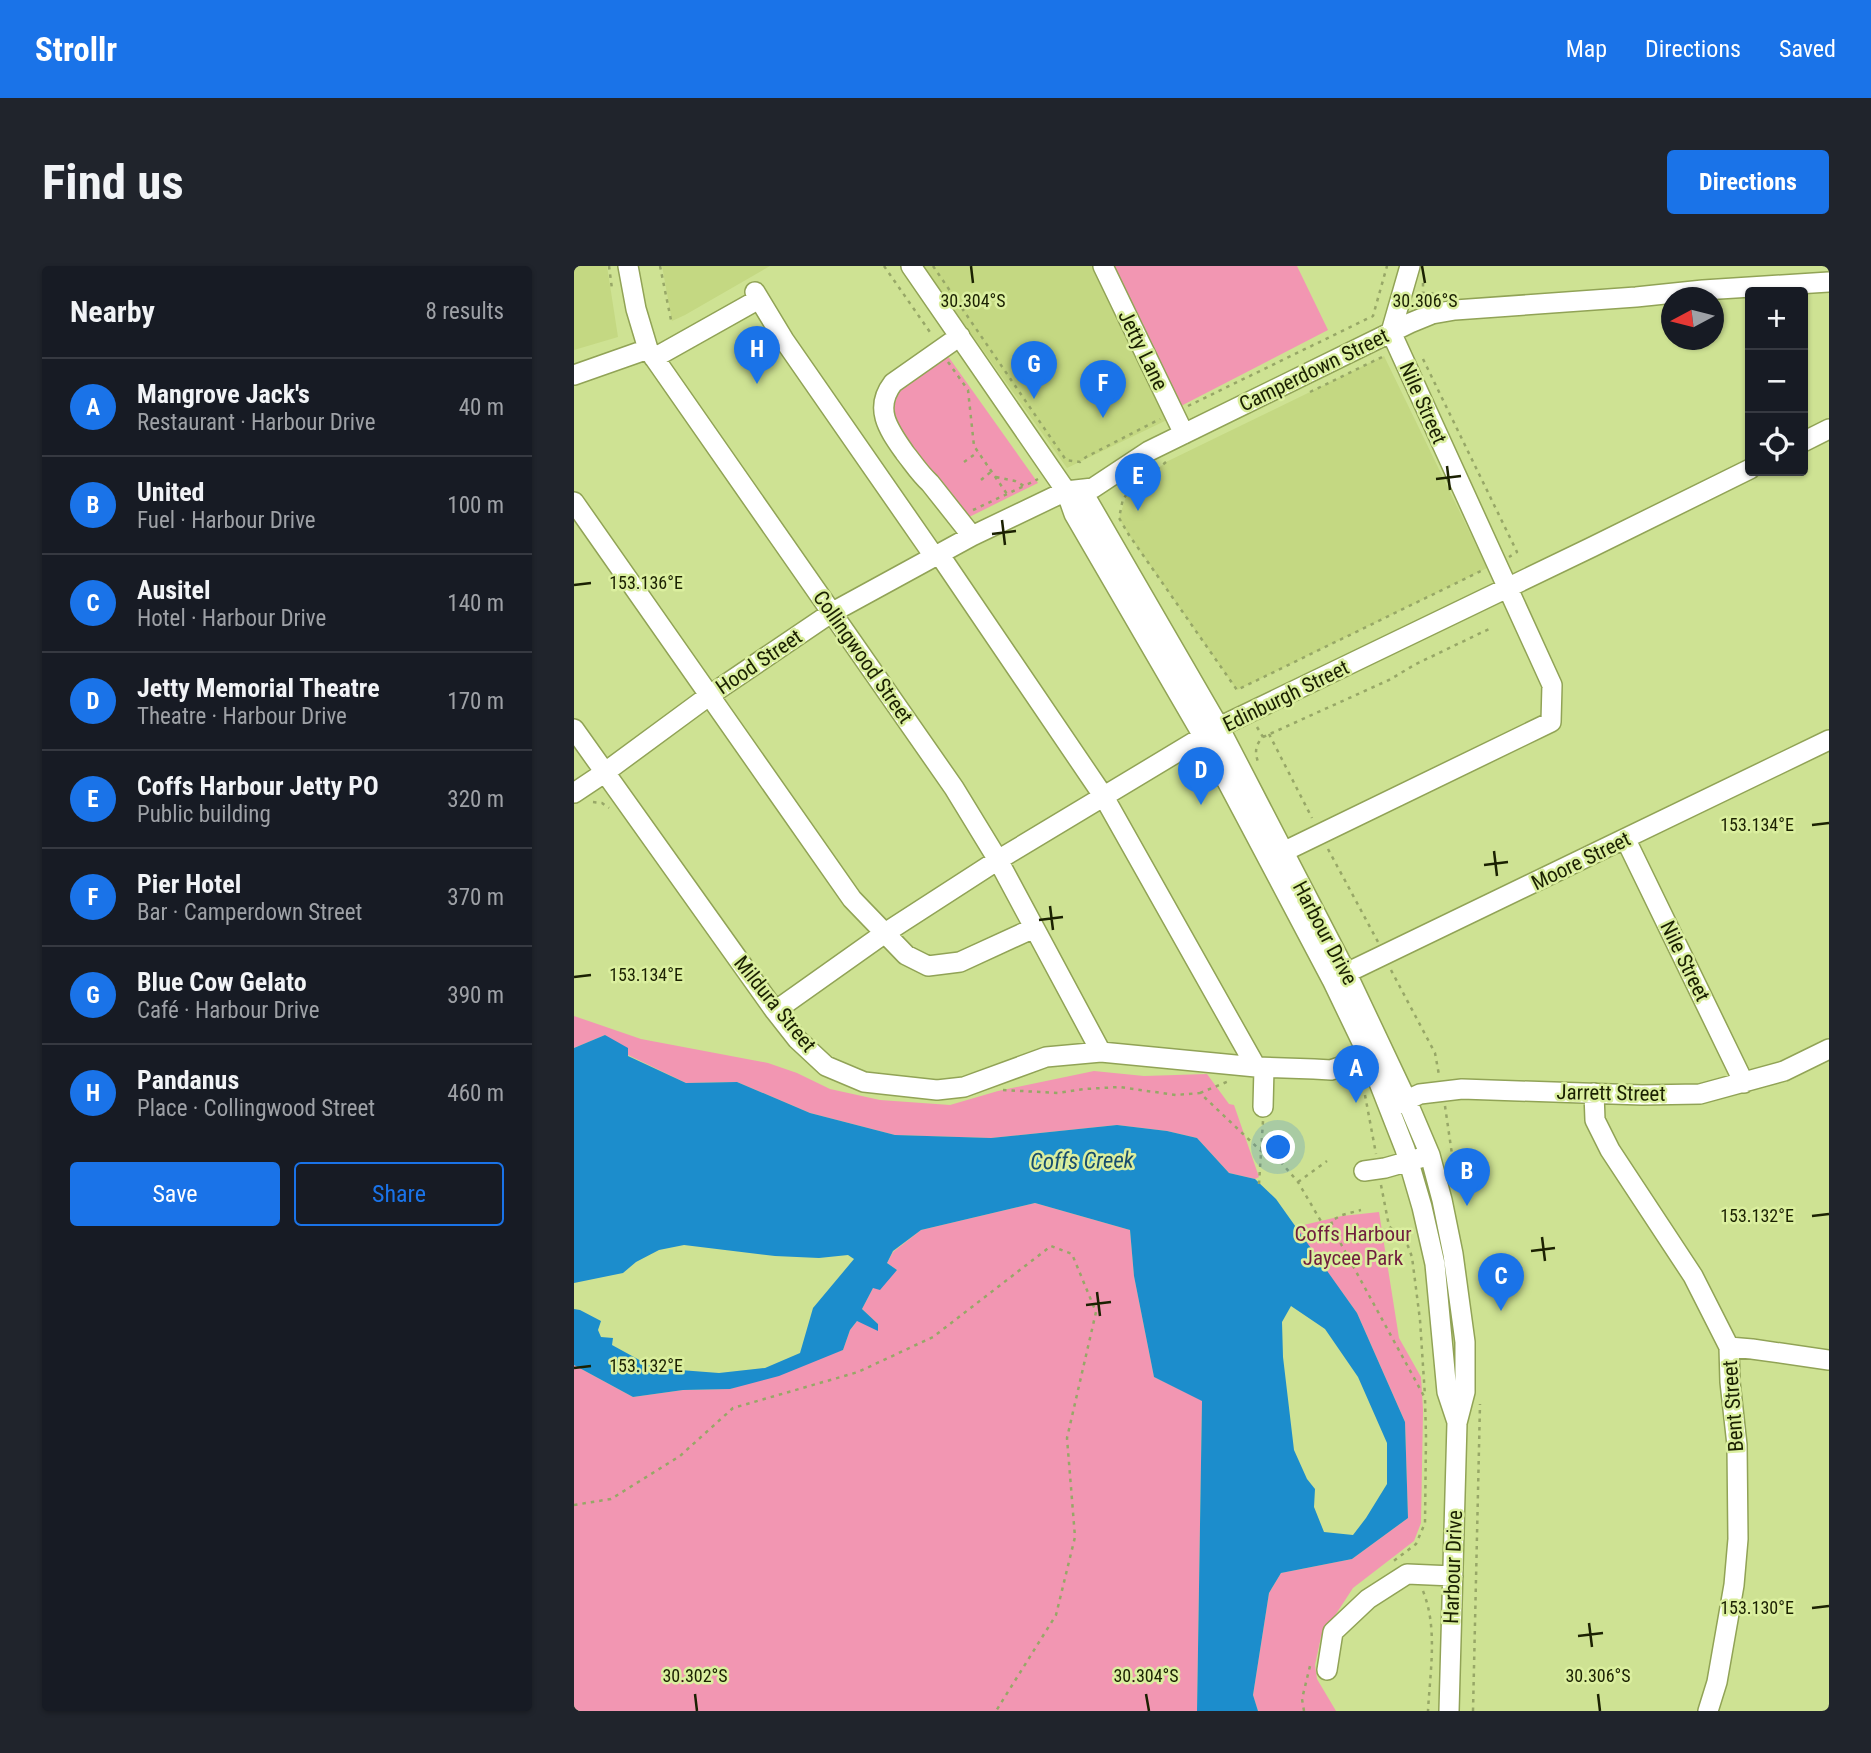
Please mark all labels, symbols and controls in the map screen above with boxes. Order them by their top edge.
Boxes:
text: Strollr [35,30,117,69]
text: Map [1566,35,1607,63]
text: Directions [1645,35,1741,63]
text: Saved [1779,35,1836,63]
button: Directions [1667,150,1829,214]
text: Find us [42,154,184,211]
north arrow [1661,287,1724,350]
map controls [1745,287,1808,476]
button: + [1745,287,1808,350]
text: 30.304°S [940,290,1006,311]
text: 30.306°S [1392,290,1458,311]
text: Nearby [70,294,155,329]
text: 8 results [426,298,504,325]
street label: Jetty Lane [1113,306,1173,394]
street label: Camperdown Street [1235,323,1393,417]
pin: H [734,326,780,384]
pin: G [1011,341,1057,399]
button: − [1745,350,1808,413]
street label: Nile Street [1394,359,1452,447]
pin: F [1080,360,1126,418]
text: Mangrove Jack's [137,379,310,409]
text: A [86,394,100,421]
text: 40 m [459,394,504,421]
text: Restaurant · Harbour Drive [137,409,376,436]
button: locate [1745,413,1808,476]
pin: E [1115,453,1161,511]
text: United [137,477,205,507]
text: B [87,492,99,519]
text: 100 m [447,492,504,519]
text: Fuel · Harbour Drive [137,507,316,534]
text: 153.136°E [609,572,683,593]
text: Ausitel [137,575,211,605]
street label: Collingwood Street [808,586,918,728]
text: C [86,590,100,617]
text: 140 m [447,590,504,617]
text: Hotel · Harbour Drive [137,605,326,632]
street label: Hood Street [711,624,807,700]
street label: Edinburgh Street [1219,655,1353,737]
text: Jetty Memorial Theatre [137,673,380,703]
text: D [87,688,100,715]
text: 170 m [447,688,504,715]
text: Theatre · Harbour Drive [137,703,347,730]
pin: D [1178,747,1224,805]
text: Coffs Harbour Jetty PO [137,771,379,801]
text: E [87,786,99,813]
text: 320 m [447,786,504,813]
text: Public building [137,801,271,828]
text: 153.134°E [1720,814,1794,835]
street label: Moore Street [1528,827,1634,895]
text: Pier Hotel [137,869,241,899]
street label: Harbour Drive [1288,877,1362,989]
text: F [88,884,98,911]
text: 370 m [447,884,504,911]
text: Bar · Camperdown Street [137,899,362,926]
street label: Nile Street [1655,917,1715,1005]
street label: Mildura Street [729,951,821,1057]
text: 153.134°E [609,964,683,985]
text: Blue Cow Gelato [137,967,307,997]
text: G [86,982,100,1009]
text: 390 m [447,982,504,1009]
text: Café · Harbour Drive [137,997,319,1024]
pin: A [1333,1045,1379,1103]
text: Pandanus [137,1065,239,1095]
text: H [86,1080,100,1107]
text: 460 m [447,1080,504,1107]
street label: Jarrett Street [1556,1080,1666,1106]
text: Place · Collingwood Street [137,1095,375,1122]
your location [1261,1130,1295,1164]
water label: Coffs Creek [1030,1147,1135,1175]
pin: B [1444,1148,1490,1206]
button: Save [70,1162,280,1226]
button: Share [294,1162,504,1226]
text: 153.132°E [1720,1205,1794,1226]
park label: Coffs Harbour Jaycee Park [1294,1222,1412,1270]
pin: C [1478,1253,1524,1311]
text: 153.132°E [609,1355,683,1376]
street label: Bent Street [1718,1359,1748,1453]
street label: Harbour Drive [1439,1510,1467,1624]
text: 153.130°E [1720,1597,1794,1618]
text: 30.302°S [662,1665,728,1686]
text: 30.304°S [1113,1665,1179,1686]
text: 30.306°S [1565,1665,1631,1686]

